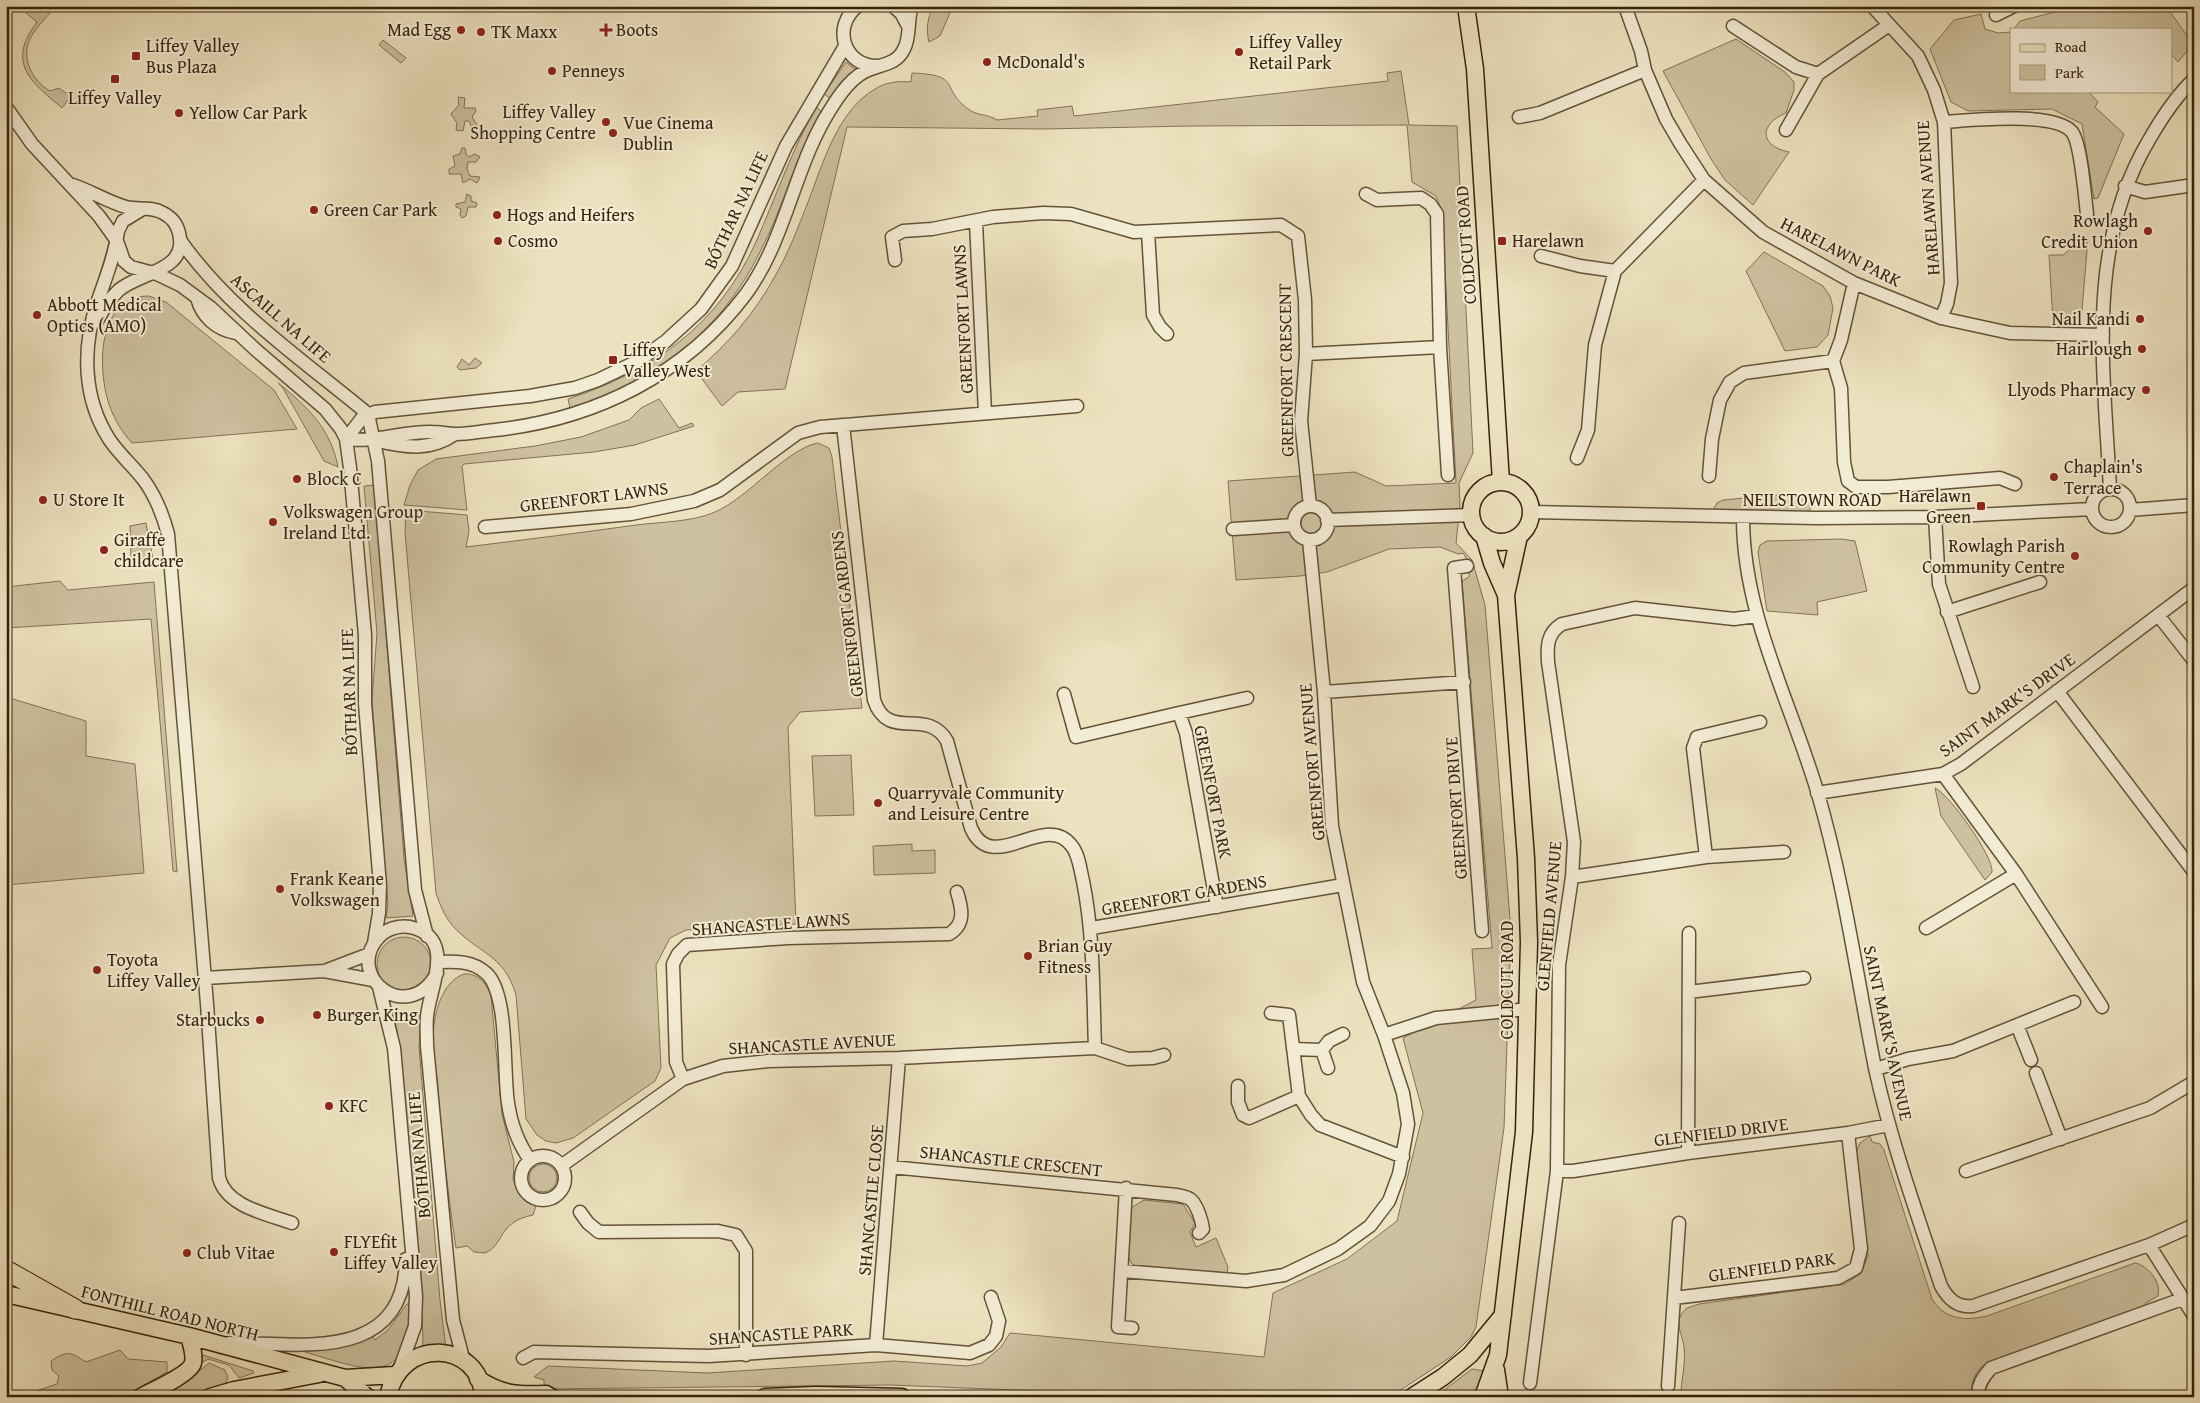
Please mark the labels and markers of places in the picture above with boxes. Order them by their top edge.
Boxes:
place label: Mad Egg [387,16,451,43]
place label: Boots [616,16,658,43]
place label: TK Maxx [491,18,558,45]
marker: Mad Egg [455,24,467,36]
marker: Boots [600,24,612,36]
marker: TK Maxx [475,26,487,38]
place label: Liffey Valley Retail Park [1249,28,1343,76]
place label: Liffey Valley Bus Plaza [146,32,240,80]
marker: Liffey Valley Retail Park [1233,46,1245,58]
place label: McDonald's [997,48,1085,75]
marker: Liffey Valley Bus Plaza [130,50,142,62]
marker: McDonald's [981,56,993,68]
place label: Penneys [562,57,625,84]
marker: Penneys [546,65,558,77]
marker: Liffey Valley [109,73,121,85]
place label: Liffey Valley [68,84,162,111]
place label: Liffey Valley Shopping Centre [470,98,596,146]
place label: Yellow Car Park [189,99,308,126]
marker: Yellow Car Park [173,107,185,119]
place label: Vue Cinema Dublin [623,109,714,157]
marker: Liffey Valley Shopping Centre [600,116,612,128]
marker: Vue Cinema Dublin [607,127,619,139]
place label: Green Car Park [324,196,438,223]
place label: Hogs and Heifers [507,201,635,228]
marker: Green Car Park [308,204,320,216]
place label: Rowlagh Credit Union [2041,207,2138,255]
marker: Hogs and Heifers [491,209,503,221]
marker: Rowlagh Credit Union [2142,225,2154,237]
place label: Cosmo [508,227,558,254]
place label: Harelawn [1512,227,1584,254]
marker: Cosmo [492,235,504,247]
marker: Harelawn [1496,235,1508,247]
place label: Abbott Medical Optics (AMO) [47,291,162,339]
place label: Nail Kandi [2052,305,2130,332]
marker: Abbott Medical Optics (AMO) [31,309,43,321]
marker: Nail Kandi [2134,313,2146,325]
place label: Hairlough [2056,335,2132,362]
place label: Liffey Valley West [623,336,711,384]
marker: Hairlough [2136,343,2148,355]
marker: Liffey Valley West [607,354,619,366]
place label: Llyods Pharmacy [2008,376,2136,403]
marker: Llyods Pharmacy [2140,384,2152,396]
place label: Chaplain's Terrace [2064,453,2143,501]
place label: Block C [307,465,362,492]
marker: Chaplain's Terrace [2048,471,2060,483]
marker: Block C [291,473,303,485]
place label: Harelawn Green [1899,482,1971,530]
place label: U Store It [53,486,125,513]
marker: U Store It [37,494,49,506]
place label: Volkswagen Group Ireland Ltd. [283,498,423,546]
marker: Harelawn Green [1975,500,1987,512]
marker: Volkswagen Group Ireland Ltd. [267,516,279,528]
place label: Giraffe childcare [114,526,184,574]
place label: Rowlagh Parish Community Centre [1922,532,2065,580]
marker: Giraffe childcare [98,544,110,556]
marker: Rowlagh Parish Community Centre [2069,550,2081,562]
place label: Quarryvale Community and Leisure Centre [888,779,1064,827]
marker: Quarryvale Community and Leisure Centre [872,797,884,809]
place label: Frank Keane Volkswagen [290,865,384,913]
marker: Frank Keane Volkswagen [274,883,286,895]
place label: Brian Guy Fitness [1038,932,1113,980]
place label: Toyota Liffey Valley [107,946,201,994]
marker: Brian Guy Fitness [1022,950,1034,962]
marker: Toyota Liffey Valley [91,964,103,976]
place label: Burger King [327,1001,418,1028]
place label: Starbucks [176,1006,250,1033]
marker: Burger King [311,1009,323,1021]
marker: Starbucks [254,1014,266,1026]
place label: KFC [339,1092,368,1119]
marker: KFC [323,1100,335,1112]
place label: FLYEfit Liffey Valley [344,1228,438,1276]
place label: Club Vitae [197,1239,275,1266]
marker: FLYEfit Liffey Valley [328,1246,340,1258]
marker: Club Vitae [181,1247,193,1259]

